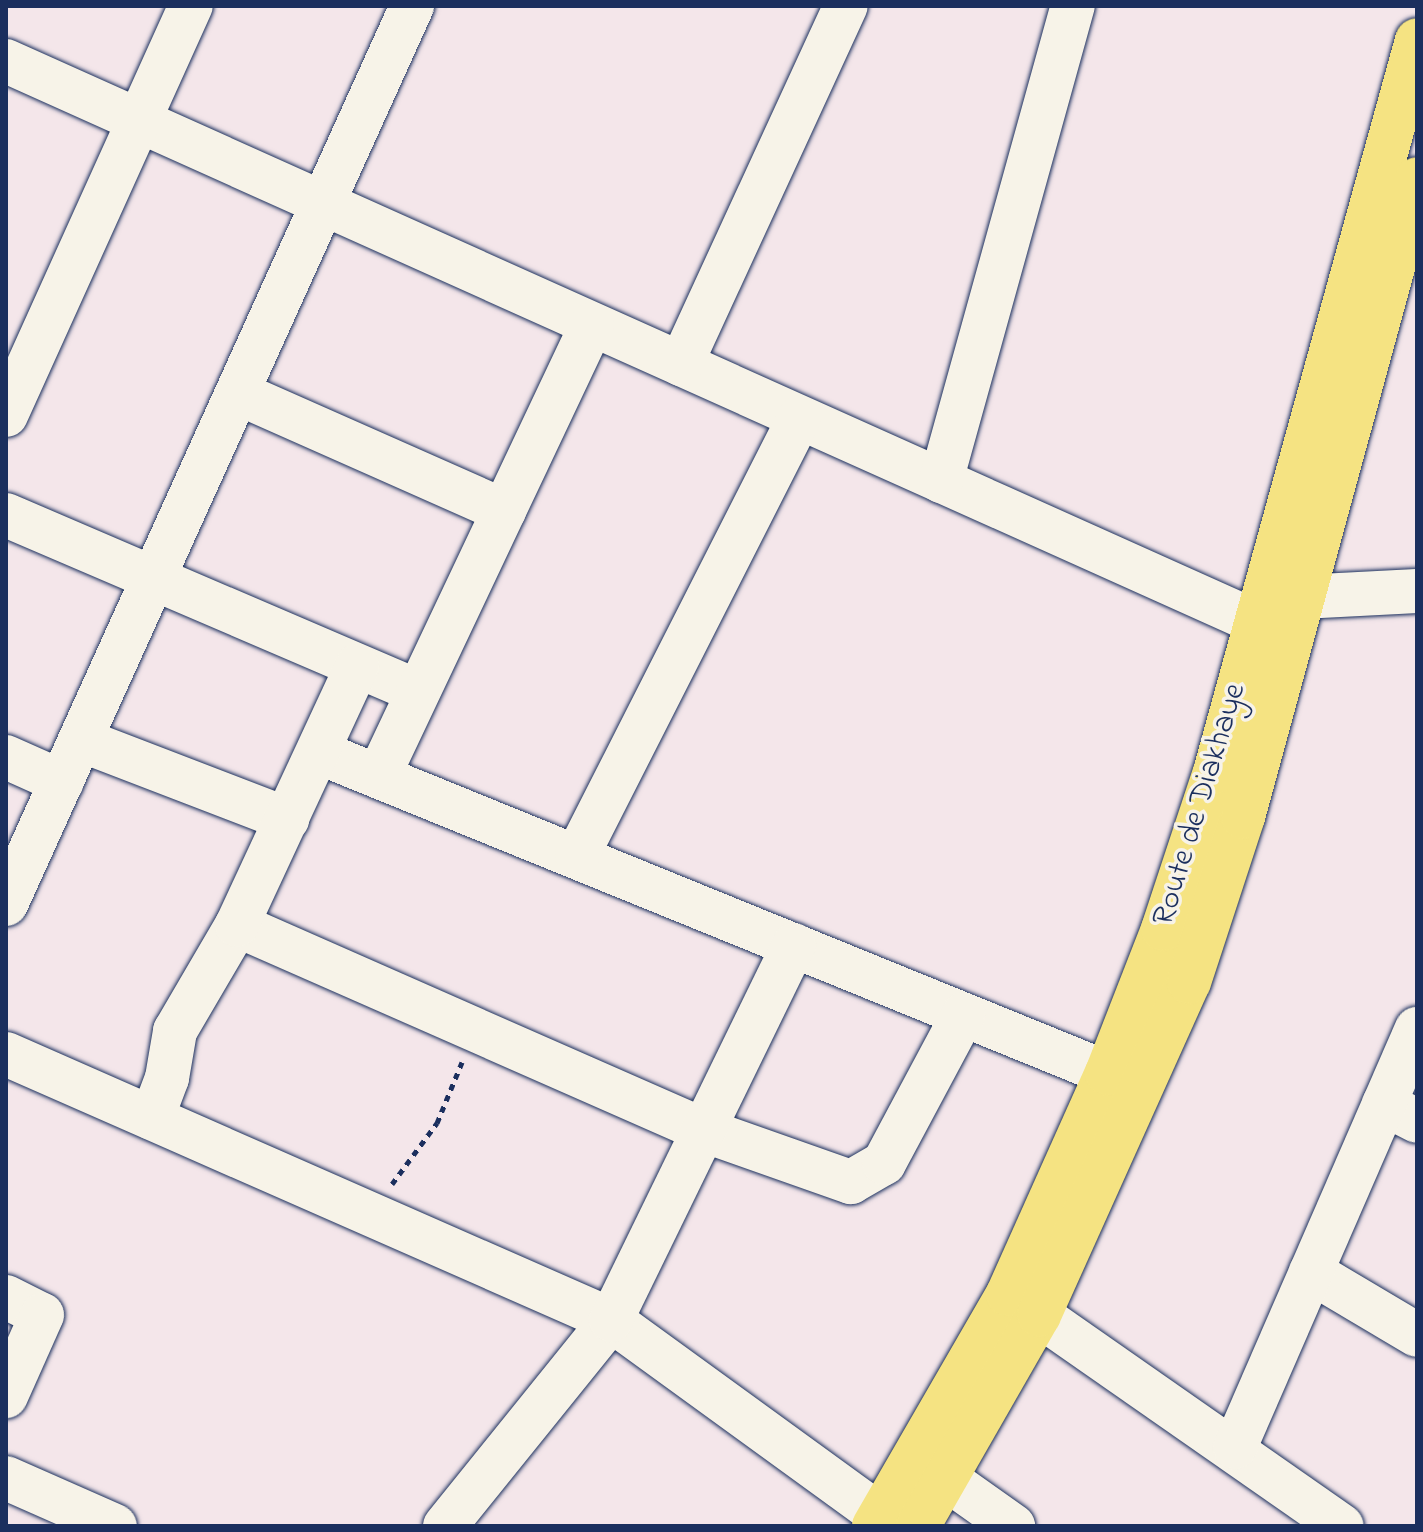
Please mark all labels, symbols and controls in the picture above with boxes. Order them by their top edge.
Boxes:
street label: Route de Diakhaye [1146,679,1256,931]

